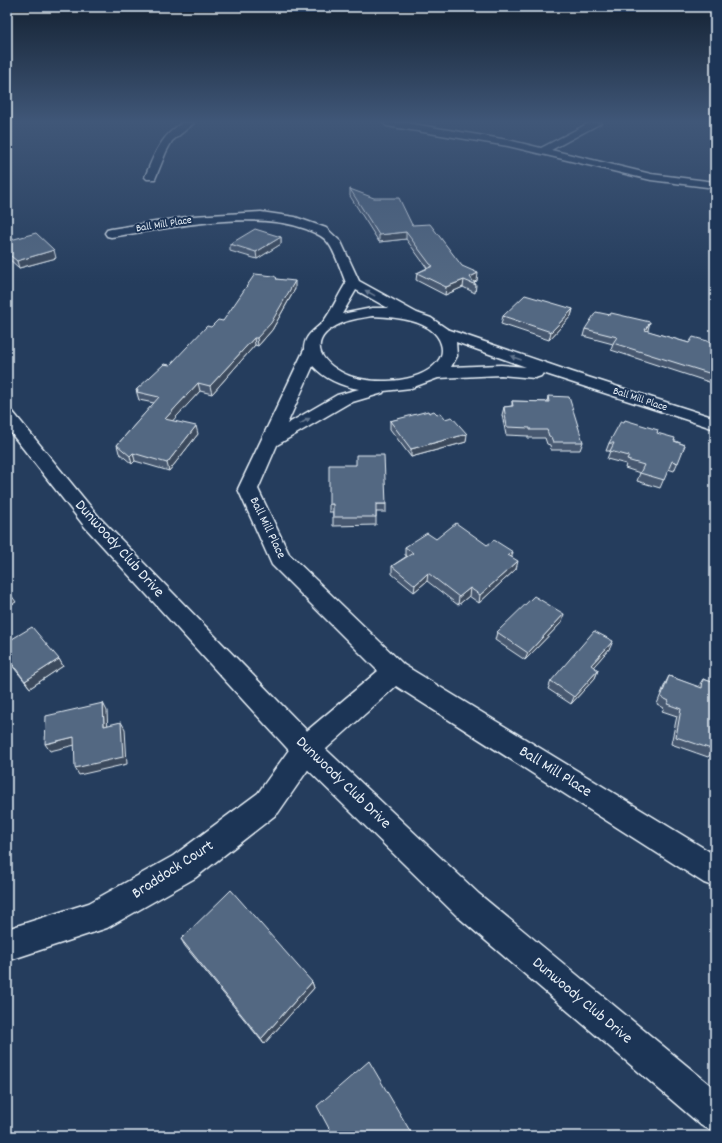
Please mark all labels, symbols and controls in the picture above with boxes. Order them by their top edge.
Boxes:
street label: Ball Mill Place [135,213,193,237]
one-way arrow [364,289,376,296]
one-way arrow [509,355,521,361]
street label: Ball Mill Place [611,384,669,416]
one-way arrow [299,418,311,425]
street label: Ball Mill Place [244,494,290,562]
street label: Dunwoody Club Drive [69,495,169,603]
street label: Dunwoody Club Drive [290,731,396,835]
street label: Ball Mill Place [514,741,596,803]
street label: Braddock Court [127,835,219,905]
street label: Dunwoody Club Drive [527,952,637,1050]

